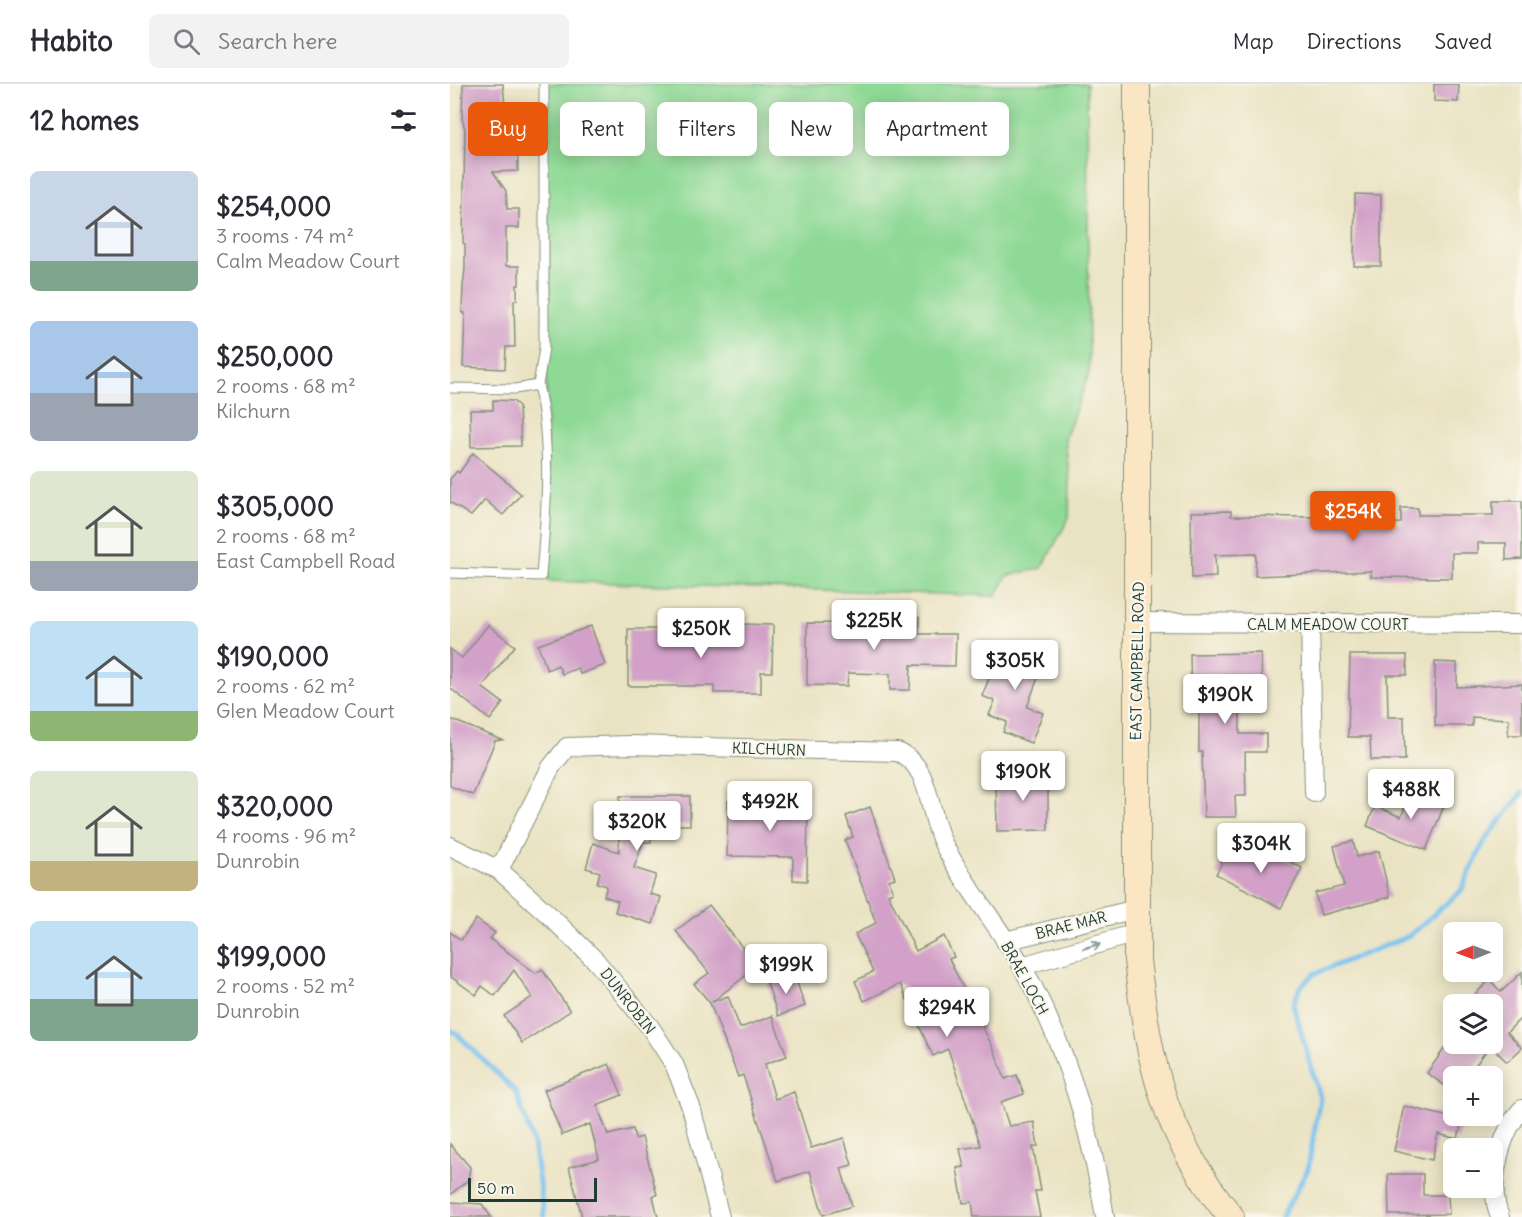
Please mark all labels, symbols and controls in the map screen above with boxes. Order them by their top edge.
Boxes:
search box [149,14,569,68]
text: Habito [30,23,113,59]
icon: search [170,25,203,58]
text: Search here [218,27,337,55]
text: Map [1233,28,1274,55]
text: Directions [1307,28,1401,55]
text: Saved [1434,28,1492,55]
chip: Buy [468,102,548,156]
chip: Rent [560,102,645,156]
chip: Filters [657,102,757,156]
chip: New [769,102,853,156]
chip: Apartment [865,102,1009,156]
text: 12 homes [30,104,139,137]
icon: filters [387,104,420,137]
text: $254,000 [216,190,331,223]
icon: home [78,195,150,267]
text: 3 rooms · 74 m² [216,223,354,248]
text: Calm Meadow Court [216,248,400,273]
text: $250,000 [216,340,334,373]
icon: home [78,345,150,417]
text: 2 rooms · 68 m² [216,373,356,398]
text: Kilchurn [216,398,290,423]
text: $305,000 [216,490,334,523]
pin: $254K [1311,491,1395,542]
icon: home [78,495,150,567]
text: $254K [1324,498,1382,523]
text: 2 rooms · 68 m² [216,523,356,548]
text: East Campbell Road [216,548,395,573]
street label: EAST CAMPBELL ROAD [1126,581,1148,741]
pin: $225K [832,600,916,651]
text: $225K [846,607,902,632]
pin: $250K [659,608,743,659]
text: $250K [671,615,731,640]
street label: CALM MEADOW COURT [1247,615,1409,634]
text: $190,000 [216,640,329,673]
pin: $305K [973,640,1057,691]
icon: home [78,645,150,717]
text: $305K [985,647,1045,672]
text: 2 rooms · 62 m² [216,673,355,698]
pin: $190K [1183,674,1267,725]
text: $190K [1197,681,1253,706]
text: Glen Meadow Court [216,698,395,723]
street label: KILCHURN [732,738,806,760]
pin: $190K [981,751,1065,802]
text: $190K [995,758,1051,783]
pin: $488K [1369,769,1453,820]
text: $488K [1382,776,1440,801]
pin: $492K [728,781,812,832]
text: $492K [741,788,799,813]
text: $320,000 [216,790,333,823]
icon: home [78,795,150,867]
pin: $320K [595,801,679,852]
text: $320K [608,808,666,833]
text: 4 rooms · 96 m² [216,823,356,848]
pin: $304K [1219,823,1303,874]
text: $304K [1231,830,1291,855]
text: Dunrobin [216,848,300,873]
street label: BRAE MAR [1033,907,1109,943]
north arrow [1443,922,1503,982]
map controls [1443,922,1503,1198]
street label: BRAE LOCH [997,938,1053,1018]
text: $199,000 [216,940,326,973]
one-way arrow [1082,940,1101,951]
pin: $199K [744,944,828,995]
icon: home [78,945,150,1017]
text: $199K [759,951,813,976]
street label: DUNROBIN [596,964,660,1038]
text: 2 rooms · 52 m² [216,973,355,998]
pin: $294K [905,987,989,1038]
text: $294K [918,994,976,1019]
button: layers [1443,994,1503,1054]
text: Dunrobin [216,998,300,1023]
button: + [1443,1066,1503,1126]
button: − [1443,1138,1503,1198]
scale bar [468,1175,597,1202]
text: 50 m [477,1178,515,1198]

